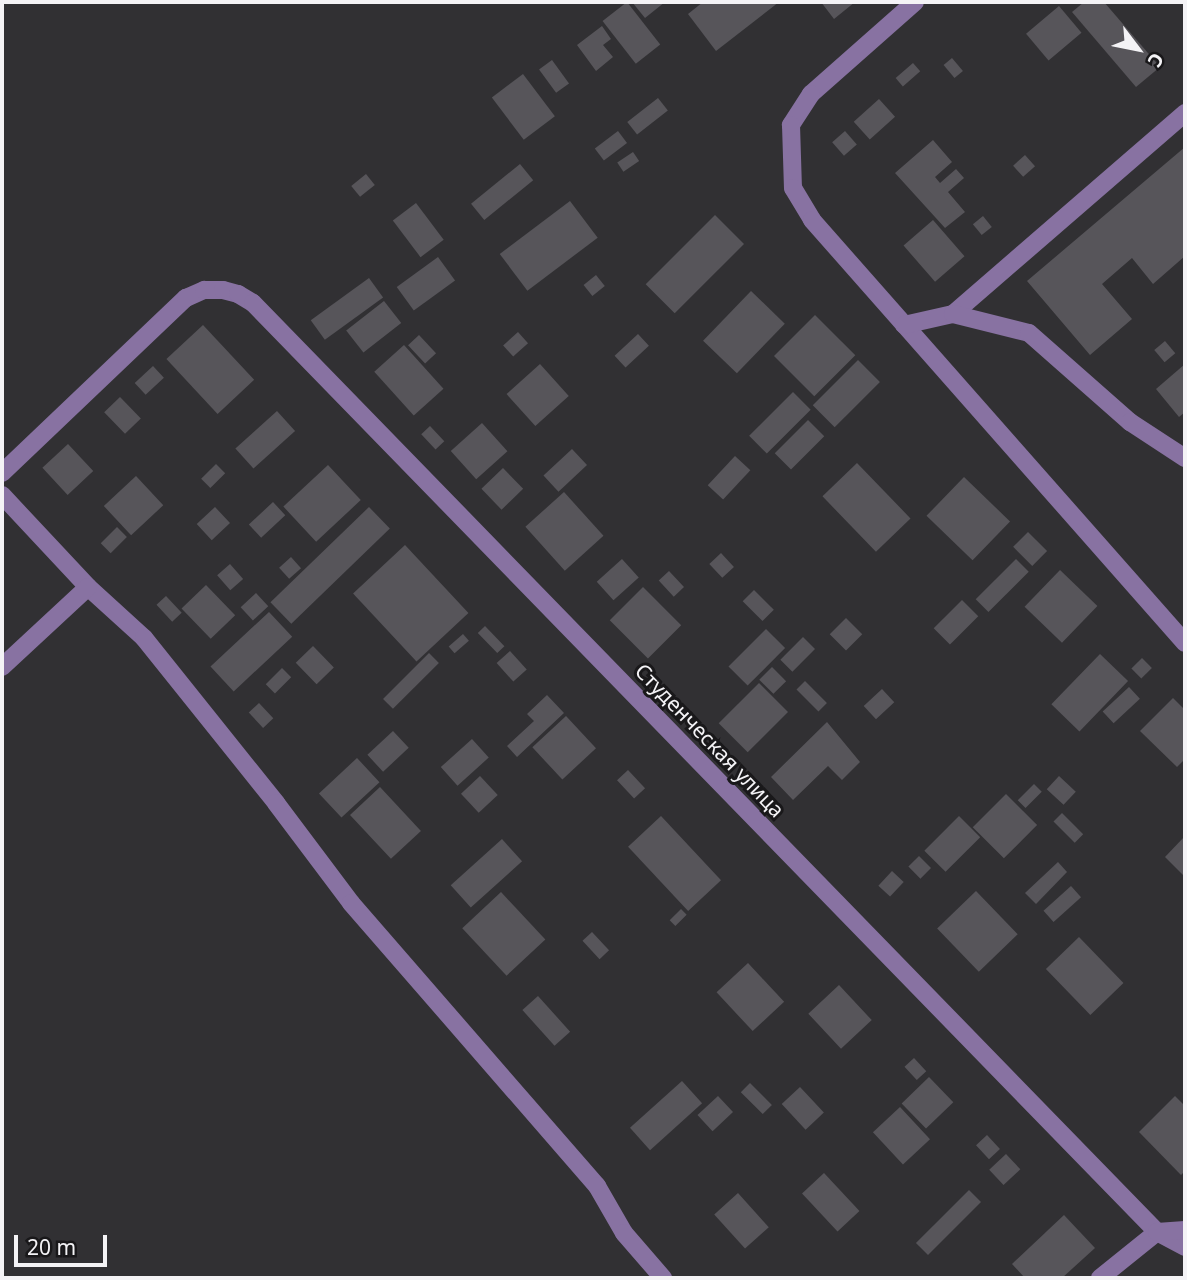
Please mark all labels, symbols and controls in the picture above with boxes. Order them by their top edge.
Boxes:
north arrow [1103,14,1173,84]
text: С [1142,48,1170,72]
street label: Студенческая улица [630,658,790,822]
scale bar [18,1220,110,1264]
text: 20 m [27,1233,76,1261]

